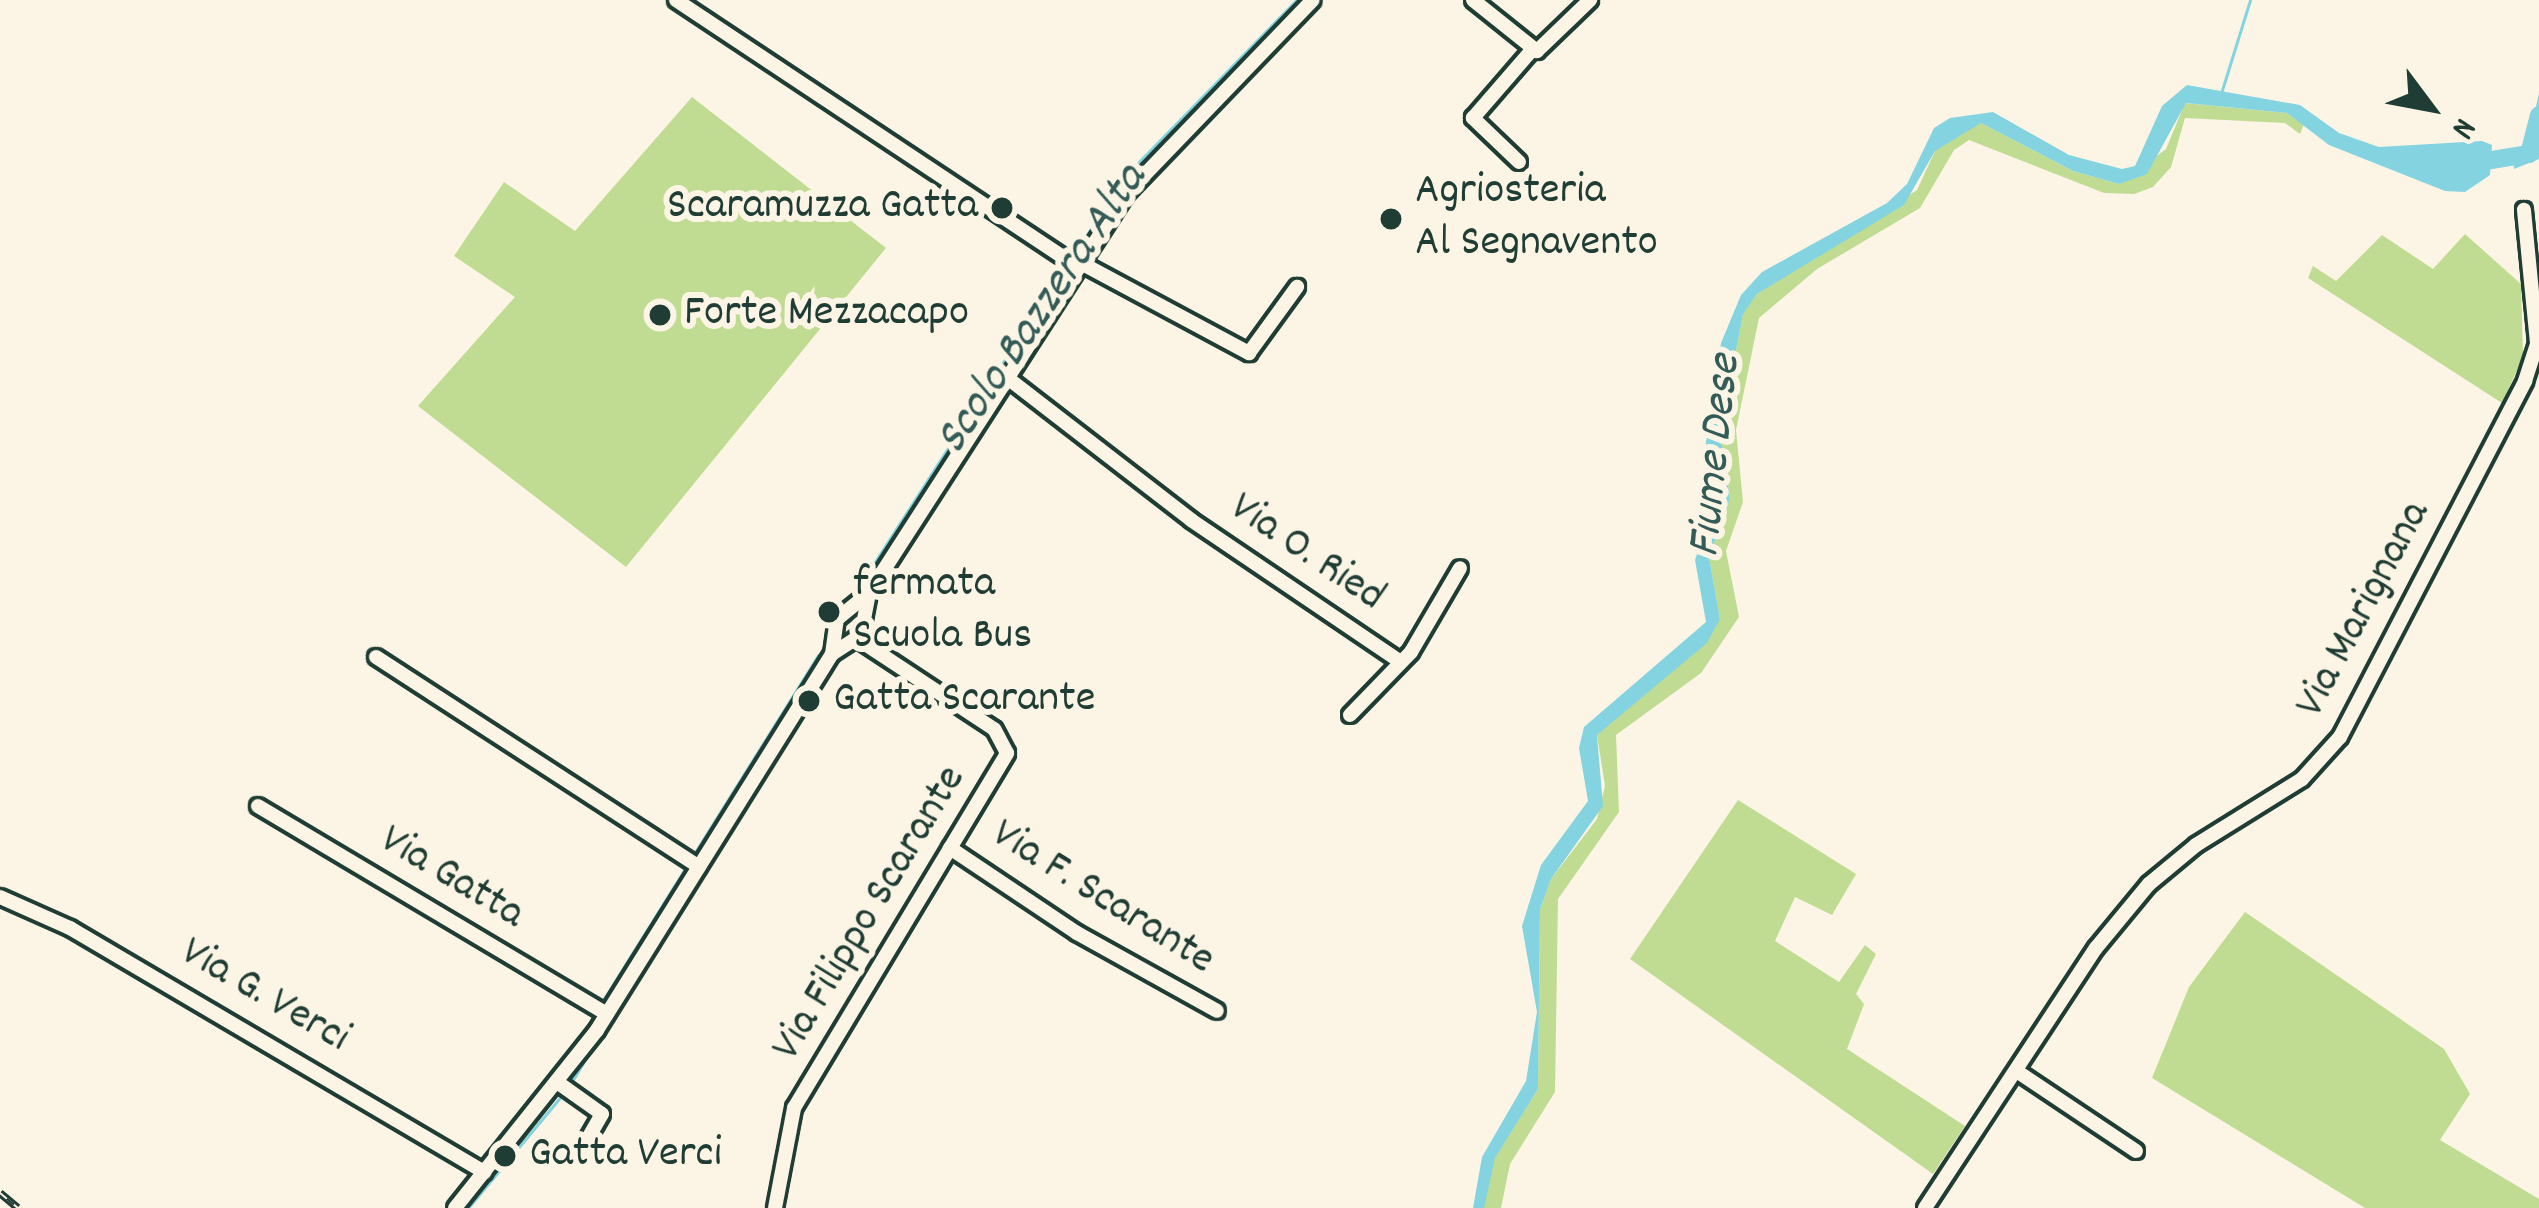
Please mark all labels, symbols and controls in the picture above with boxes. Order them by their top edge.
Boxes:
north arrow [2371,48,2491,168]
text: N [2438,108,2486,147]
water label: Scolo Bazzera Alta [925,154,1161,466]
place label: Agriosteria Al Segnavento [1415,166,1658,272]
place label: Scaramuzza Gatta [667,181,978,235]
marker: Scaramuzza Gatta [989,195,1015,221]
marker: Agriosteria Al Segnavento [1378,206,1404,232]
place label: Forte Mezzacapo [684,288,969,342]
marker: Forte Mezzacapo [647,302,673,328]
water label: Fiume Dese [1678,352,1756,560]
street label: Via O. Ried [1218,482,1394,626]
street label: Via Marignana [2285,493,2445,727]
place label: fermata Scuola Bus [853,559,1032,665]
marker: fermata Scuola Bus [816,599,842,625]
place label: Gatta Scarante [833,674,1095,728]
marker: Gatta Scarante [796,688,822,714]
street label: Via Filippo Scarante [762,757,980,1071]
street label: Via F. Scarante [980,809,1224,989]
street label: Via Gatta [369,815,533,943]
street label: Via G. Verci [170,927,358,1067]
place label: Gatta Verci [529,1129,722,1183]
marker: Gatta Verci [492,1143,518,1169]

